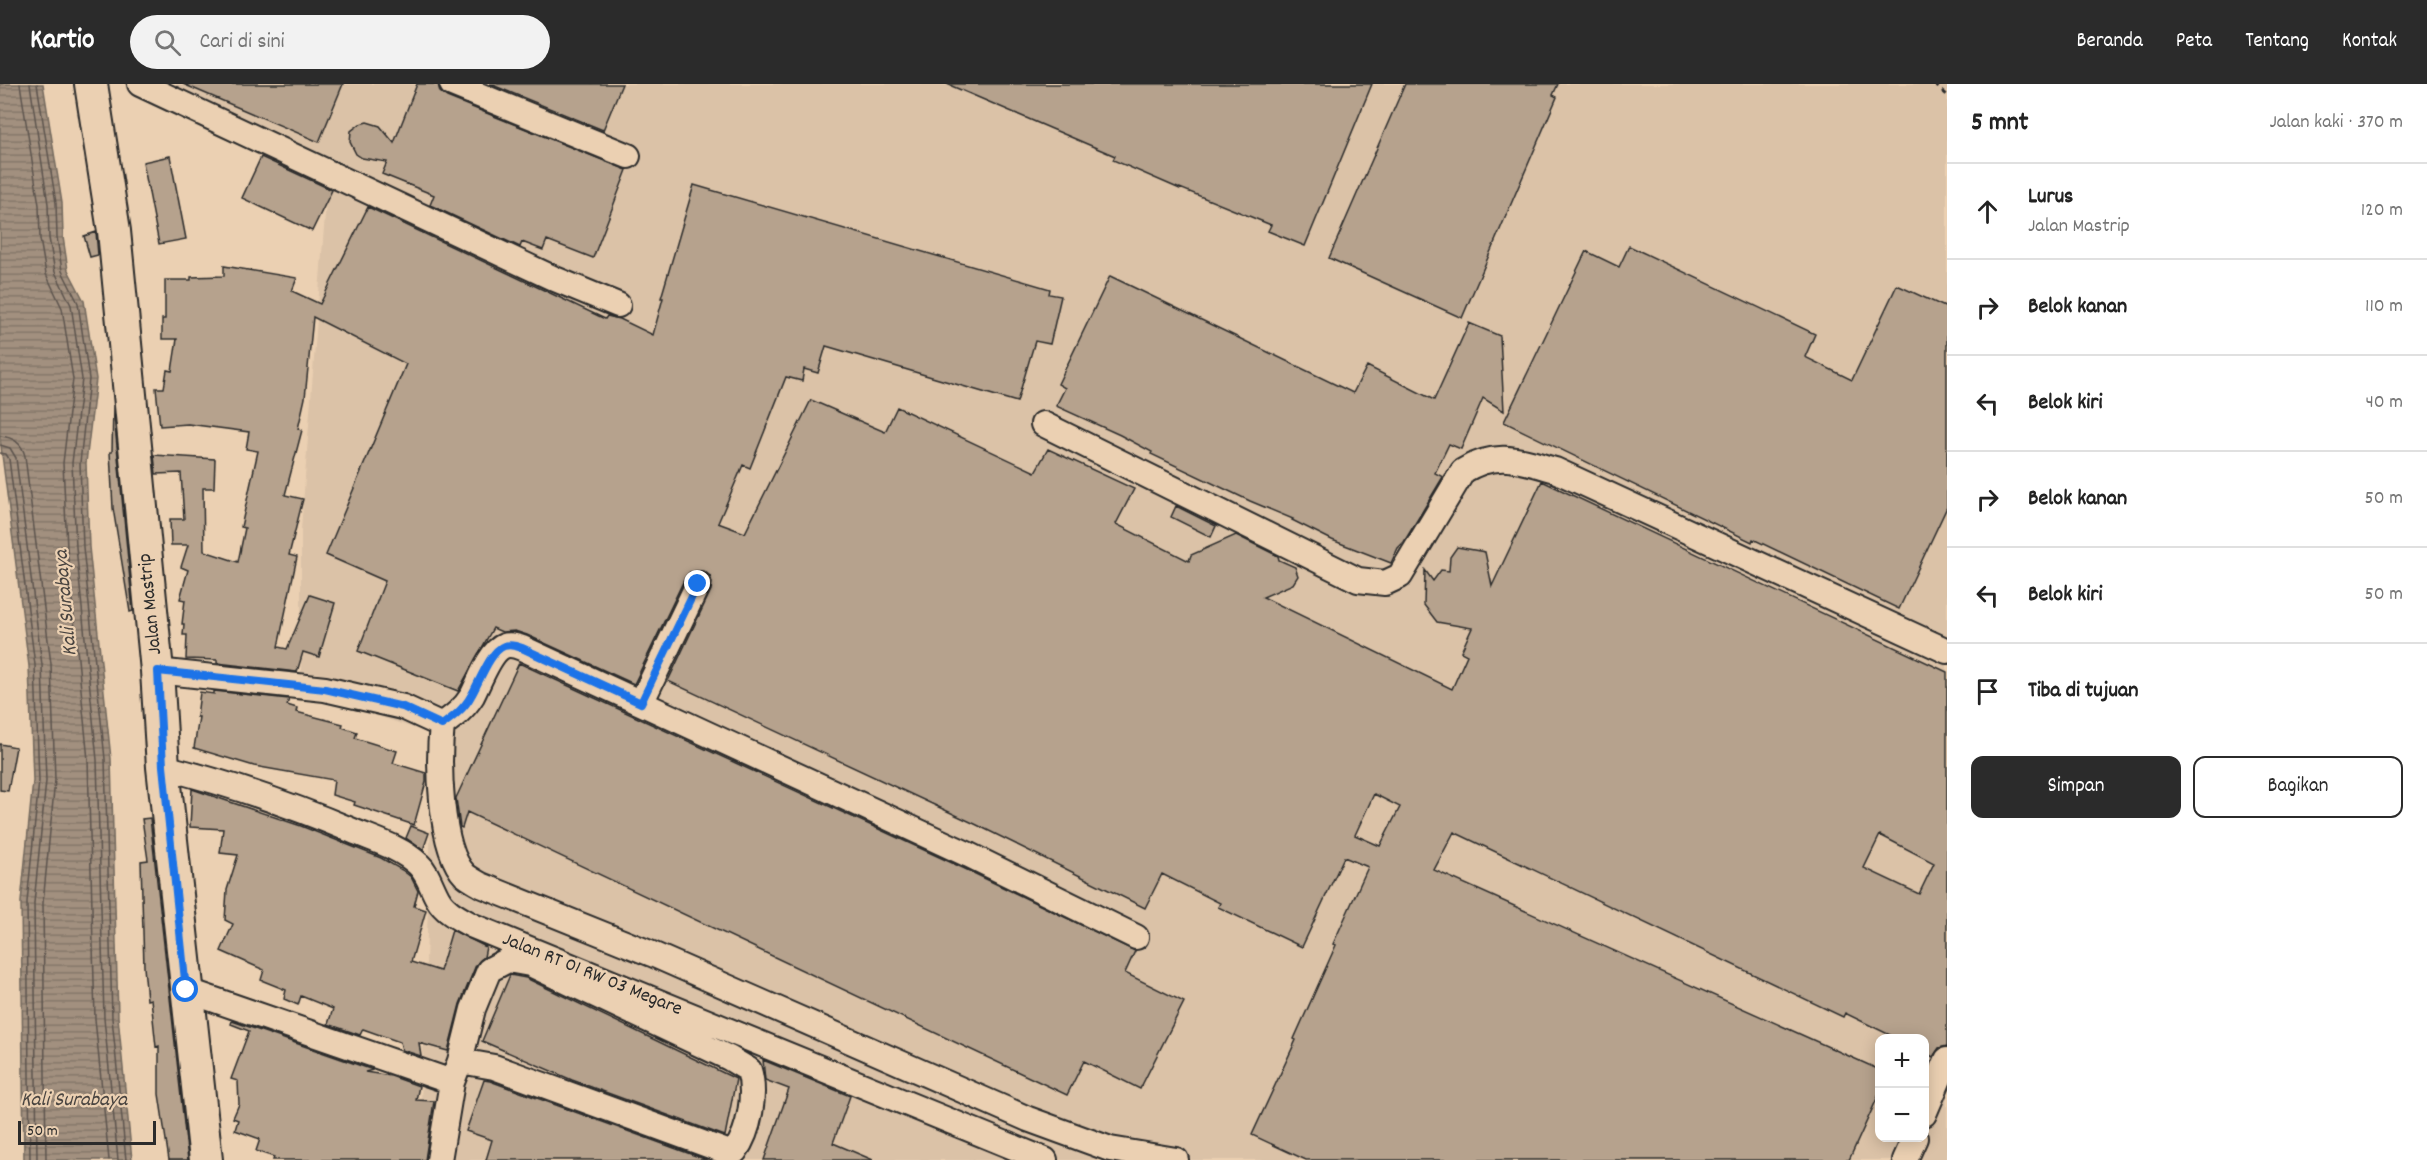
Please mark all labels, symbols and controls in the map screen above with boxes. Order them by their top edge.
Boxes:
search box [130,15,550,69]
text: Kartio [30,22,94,62]
icon: search [151,26,184,59]
text: Cari di sini [199,27,285,58]
text: Beranda [2077,27,2143,57]
text: Peta [2176,27,2212,57]
text: Tentang [2245,27,2309,57]
text: Kontak [2342,27,2397,57]
text: 5 mnt [1971,105,2028,142]
text: Jalan kaki · 370 m [2269,109,2403,137]
text: Lurus [2028,182,2073,213]
icon: ahead [1971,195,2004,228]
text: 120 m [2361,197,2403,225]
text: Jalan Mastrip [2028,213,2130,241]
icon: right [1971,291,2004,324]
text: Belok kanan [2028,292,2127,323]
text: 110 m [2365,293,2403,321]
icon: left [1971,387,2004,420]
text: Belok kiri [2028,388,2102,419]
text: 40 m [2365,389,2403,417]
icon: right [1971,483,2004,516]
text: Belok kanan [2028,484,2127,515]
text: 50 m [2365,485,2403,513]
water label: Kali Surabaya [47,548,87,657]
street label: Jalan Mastrip [132,552,170,656]
route end [684,570,710,596]
icon: left [1971,579,2004,612]
text: Belok kiri [2028,580,2102,611]
text: 50 m [2365,581,2403,609]
icon: arrive [1971,675,2004,708]
text: Tiba di tujuan [2028,676,2138,707]
button: Simpan [1971,756,2181,818]
button: Bagikan [2193,756,2403,818]
street label: Jalan RT 01 RW 03 Megare [498,926,686,1024]
route start [172,976,198,1002]
map controls [1875,1034,1929,1142]
button: + [1875,1034,1929,1088]
water label: Kali Surabaya [21,1086,128,1116]
button: − [1875,1088,1929,1142]
scale bar [18,1118,156,1146]
text: 50 m [27,1120,58,1143]

